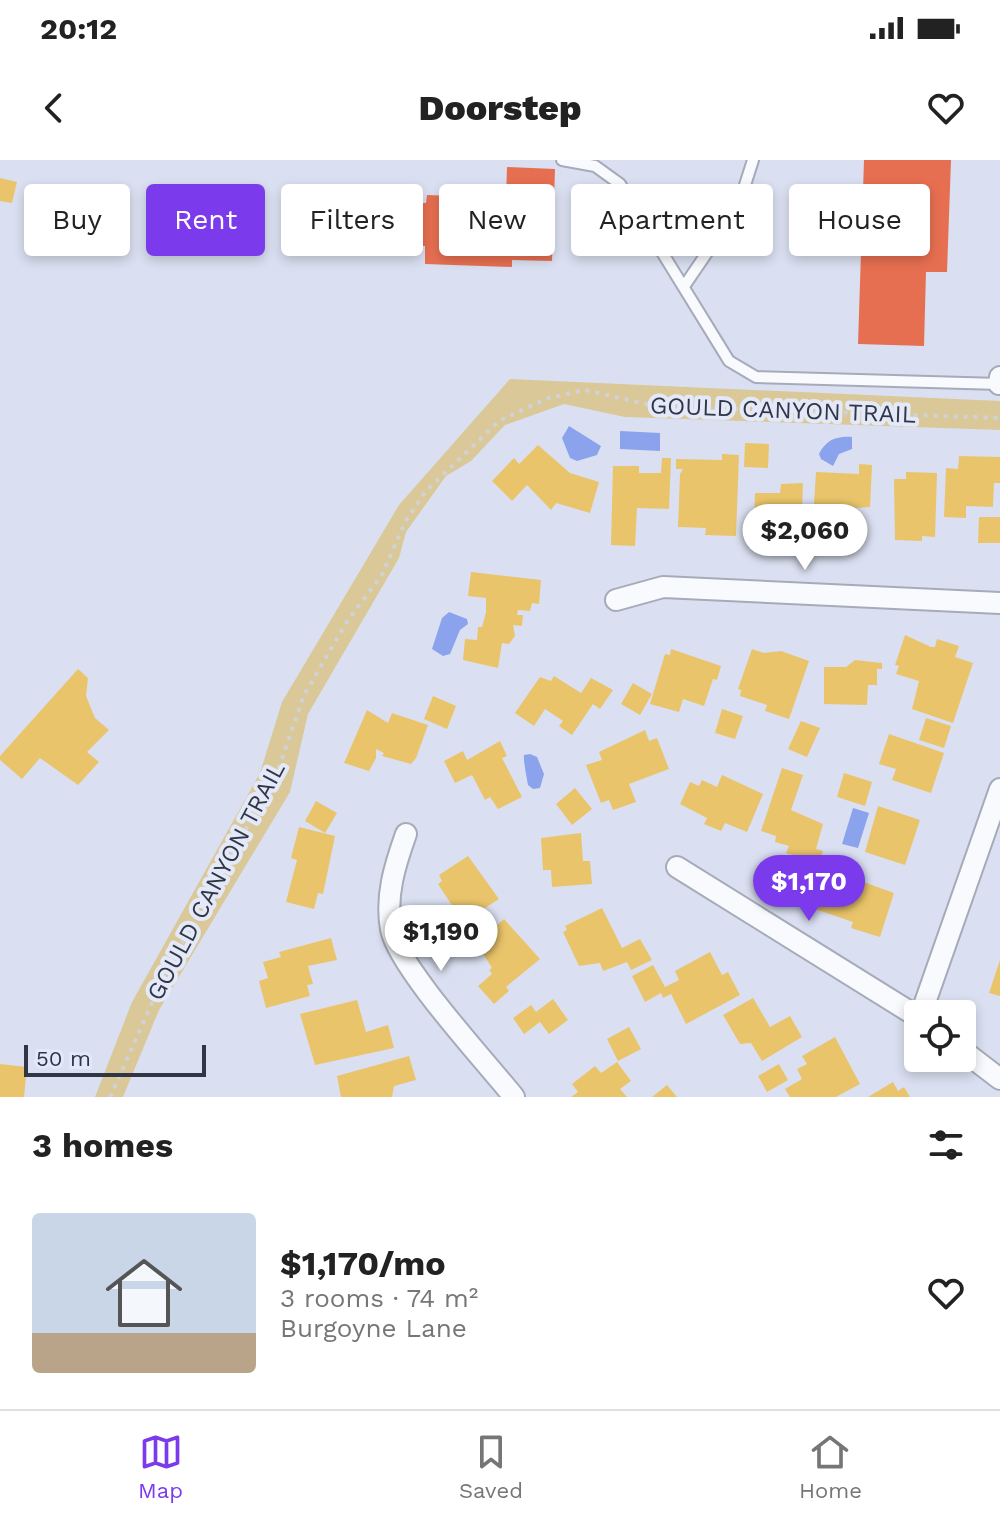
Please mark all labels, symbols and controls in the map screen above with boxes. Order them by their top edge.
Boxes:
text: 20:12 [40,11,117,46]
icon: back [32,86,76,130]
icon: heart [924,86,968,130]
text: Doorstep [418,87,582,129]
chip: Buy [24,184,130,256]
chip: Rent [146,184,265,256]
chip: Filters [281,184,423,256]
chip: New [439,184,555,256]
chip: Apartment [571,184,773,256]
chip: House [789,184,930,256]
street label: GOULD CANYON TRAIL [649,391,917,429]
pin: $2,060 [740,504,870,572]
text: $2,060 [761,515,849,545]
street label: GOULD CANYON TRAIL [141,757,291,1005]
pin: $1,170 [744,855,874,923]
text: $1,170 [771,866,847,896]
pin: $1,190 [376,905,506,973]
text: $1,190 [403,916,479,946]
map controls [904,1000,976,1072]
button: locate [904,1000,976,1072]
scale bar [24,1041,206,1077]
text: 50 m [36,1046,91,1071]
icon: filters [924,1123,968,1167]
text: 3 homes [32,1125,173,1165]
text: $1,170/mo [280,1243,446,1283]
icon: home [96,1245,192,1341]
icon: heart [924,1271,968,1315]
text: 3 rooms · 74 m² [280,1283,478,1313]
text: Burgoyne Lane [280,1313,467,1343]
tab: Map [138,1430,183,1503]
tab: Saved [459,1430,523,1503]
tab: Home [799,1430,862,1503]

